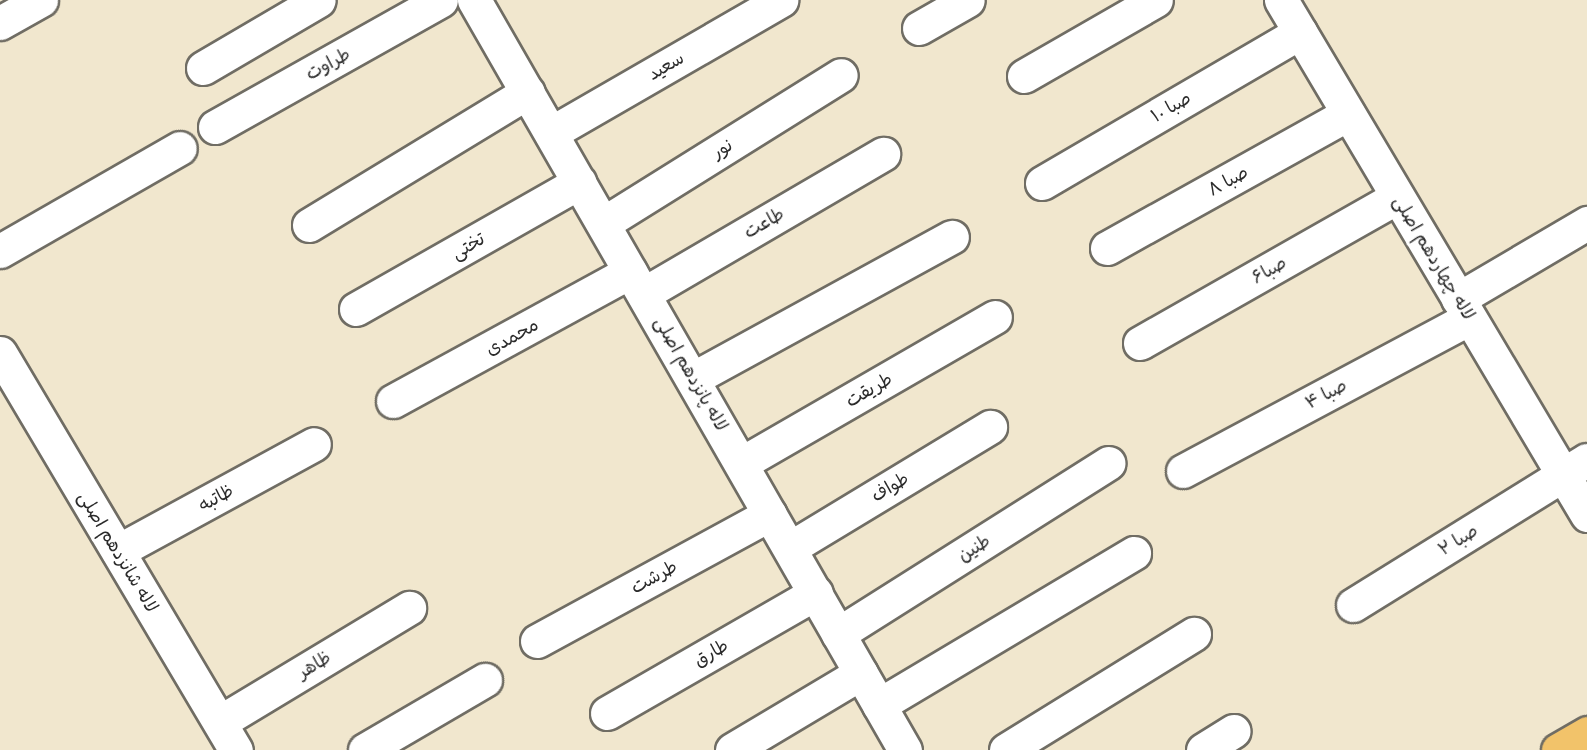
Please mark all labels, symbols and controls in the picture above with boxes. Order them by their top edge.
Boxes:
street label: طراوت [302,43,354,85]
street label: سعید [644,47,688,85]
street label: صبا ۱۰ [1147,87,1195,127]
street label: نور [707,134,737,164]
street label: صبا ۸ [1204,161,1252,201]
street label: لاله چهاردهم اصلی [1388,192,1480,324]
street label: طاعت [740,203,788,243]
street label: تختی [447,228,489,264]
street label: صبا۶ [1248,252,1290,288]
street label: لاله پانزدهم اصلی [650,313,732,435]
street label: محمدی [482,314,542,360]
street label: طریقت [842,368,896,412]
street label: صبا ۴ [1302,374,1350,414]
street label: طواف [867,467,913,507]
street label: ظاتبه [195,480,237,516]
street label: لاله شانزدهم اصلی [73,488,163,616]
street label: صبا ۲ [1434,520,1482,560]
street label: طنین [954,530,994,566]
street label: طرشت [627,555,681,599]
street label: طارق [690,634,732,672]
street label: ظاهر [293,647,335,683]

